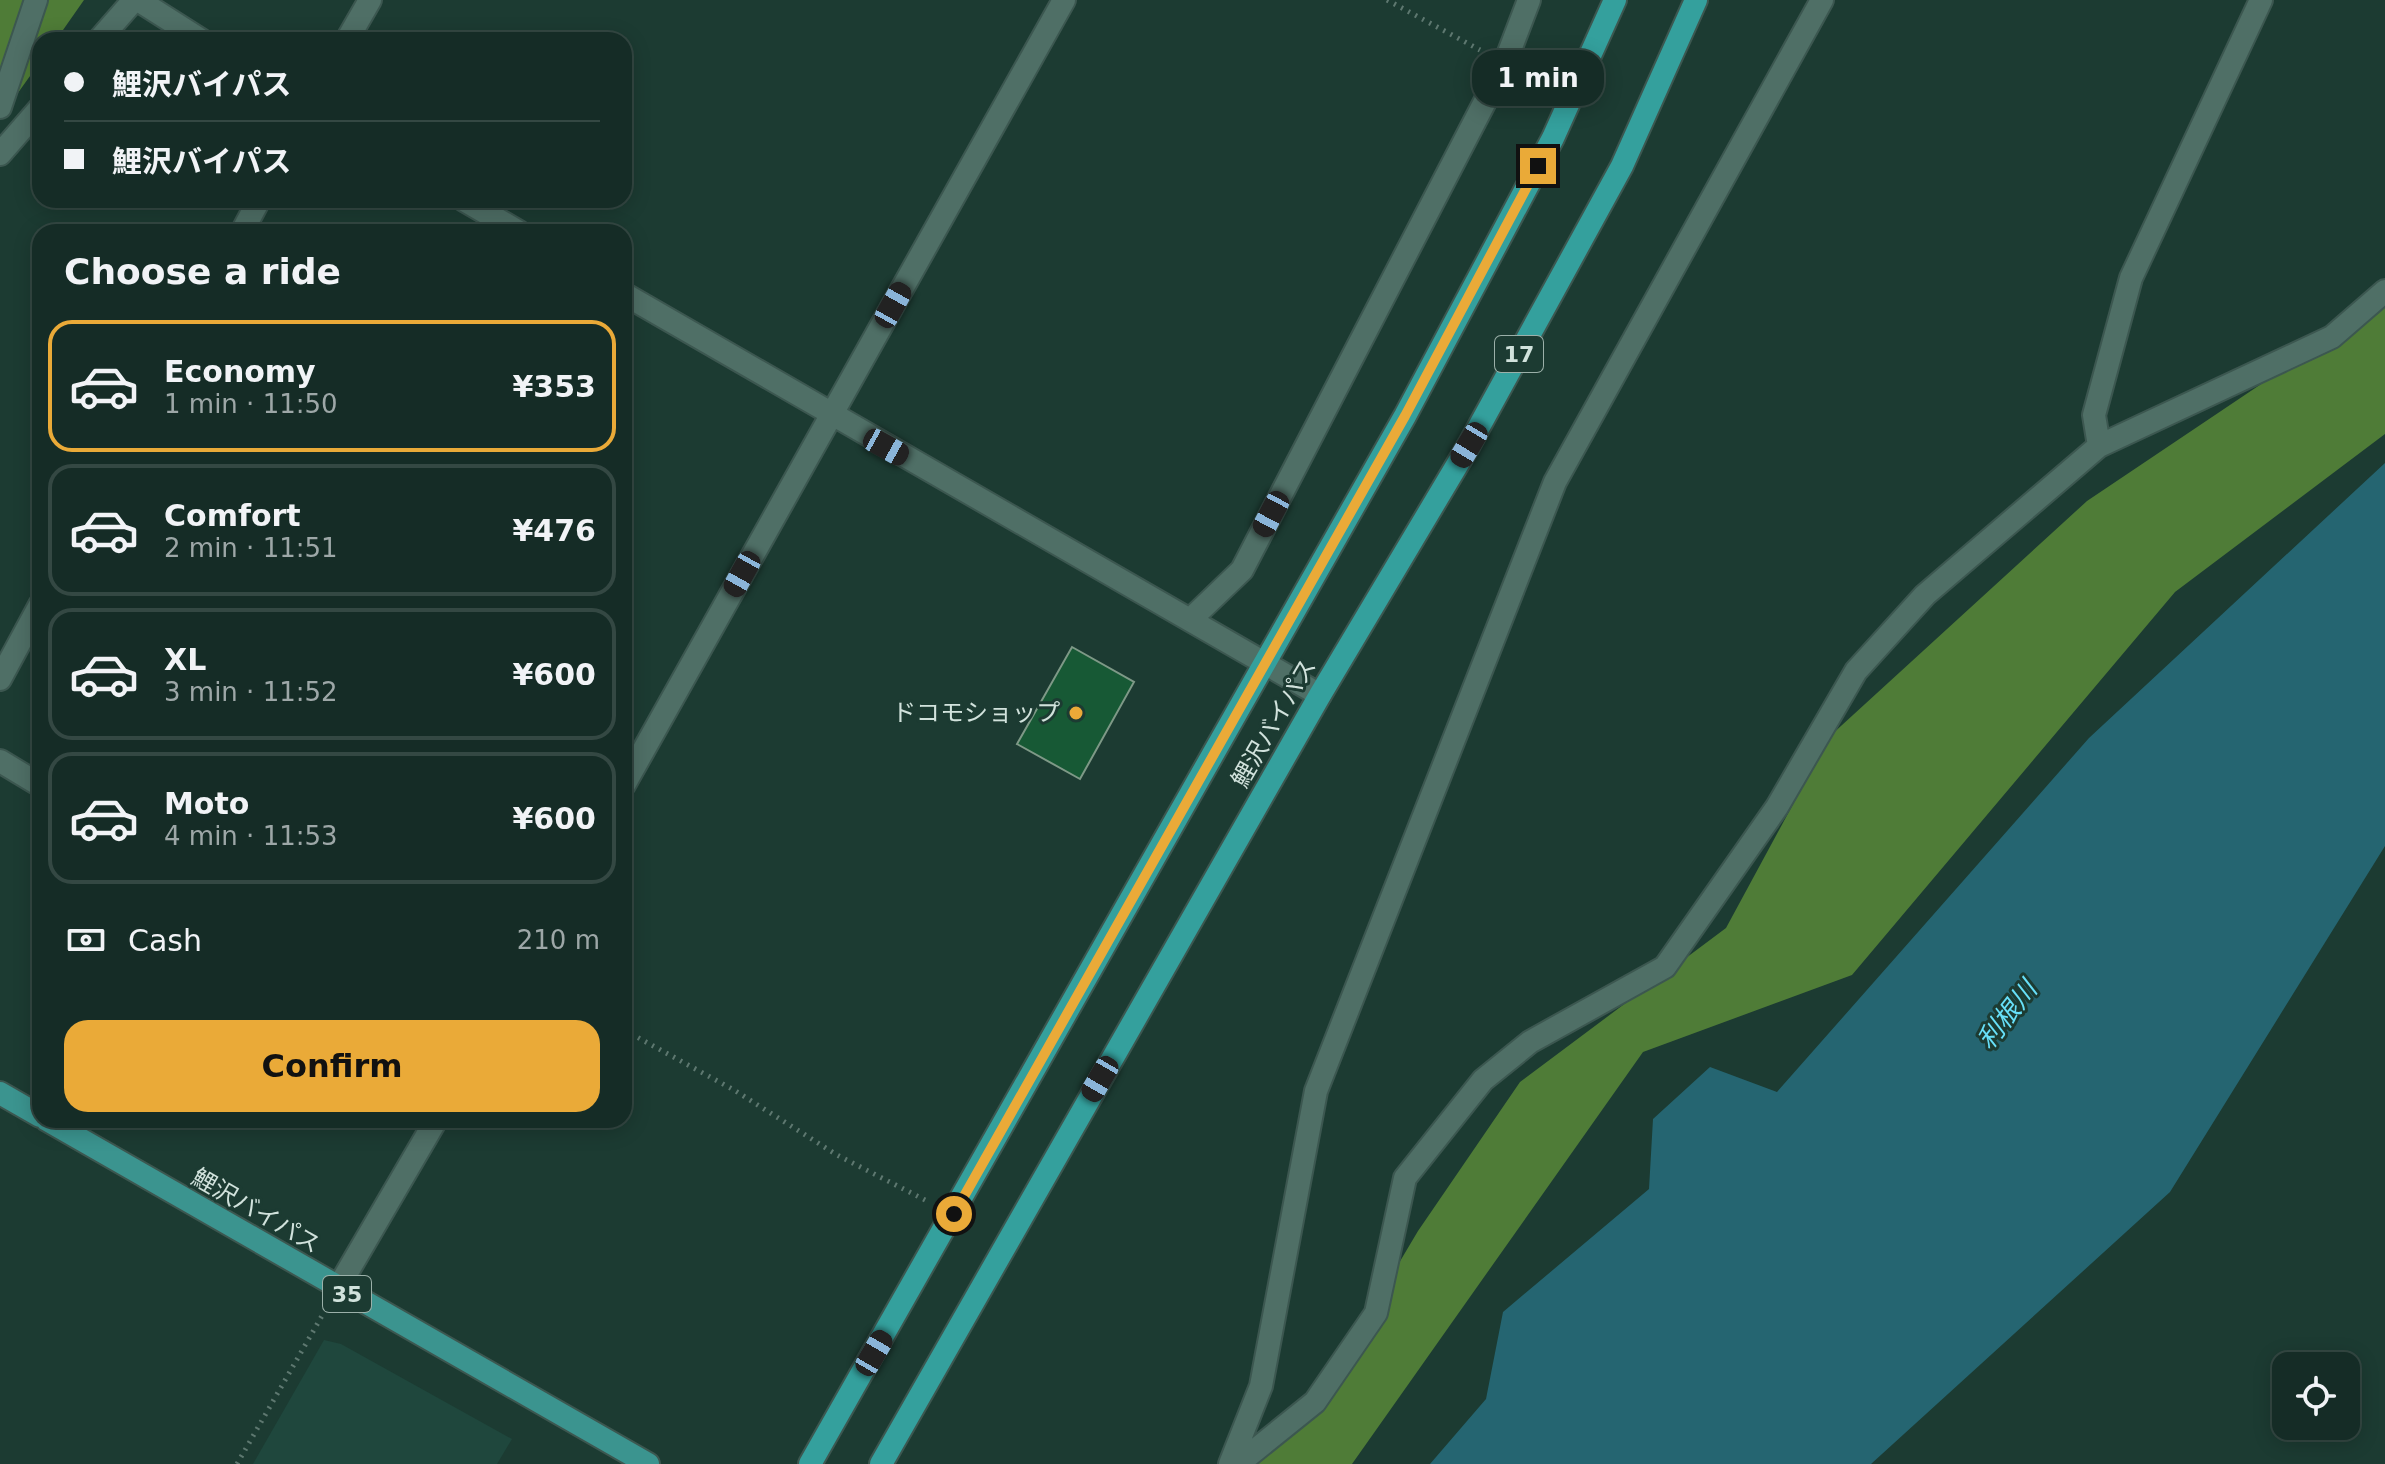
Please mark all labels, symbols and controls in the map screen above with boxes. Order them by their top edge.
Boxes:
callout: 1 min [1472,50,1604,106]
text: 1 min [1497,63,1579,93]
text: 鯉沢バイパス [112,67,291,102]
text: 鯉沢バイパス [112,144,291,179]
route end [1520,148,1556,184]
text: Choose a ride [64,251,341,292]
car [871,278,915,332]
road number: 17 [1495,336,1543,372]
icon: car [68,350,140,422]
text: Economy [164,354,316,389]
text: ¥353 [513,369,596,404]
text: 1 min · 11:50 [164,389,338,419]
car [1446,418,1492,472]
car [859,425,913,469]
car [1249,487,1293,541]
icon: car [68,494,140,566]
text: Comfort [164,498,301,533]
text: ¥476 [513,513,596,548]
text: 2 min · 11:51 [164,533,338,563]
car [720,547,764,601]
icon: car [68,638,140,710]
text: XL [164,642,206,677]
street label: 鯉沢バイパス [1226,654,1322,792]
text: ¥600 [513,657,596,692]
text: 3 min · 11:52 [164,677,338,707]
place label: ドコモショップ [892,699,1060,727]
marker: ドコモショップ [1067,704,1085,722]
icon: car [68,782,140,854]
text: Moto [164,786,249,821]
text: ¥600 [513,801,596,836]
text: 4 min · 11:53 [164,821,338,851]
icon: cash [64,918,108,962]
text: Cash [128,923,202,958]
text: 210 m [517,925,600,955]
water label: 利根川 [1971,973,2045,1055]
button: Confirm [64,1020,600,1112]
car [1078,1052,1122,1106]
street label: 鯉沢バイパス [187,1163,325,1259]
route start [936,1196,972,1232]
road number: 35 [323,1276,371,1312]
car [852,1326,896,1380]
map controls [2272,1352,2360,1440]
button: locate [2272,1352,2360,1440]

